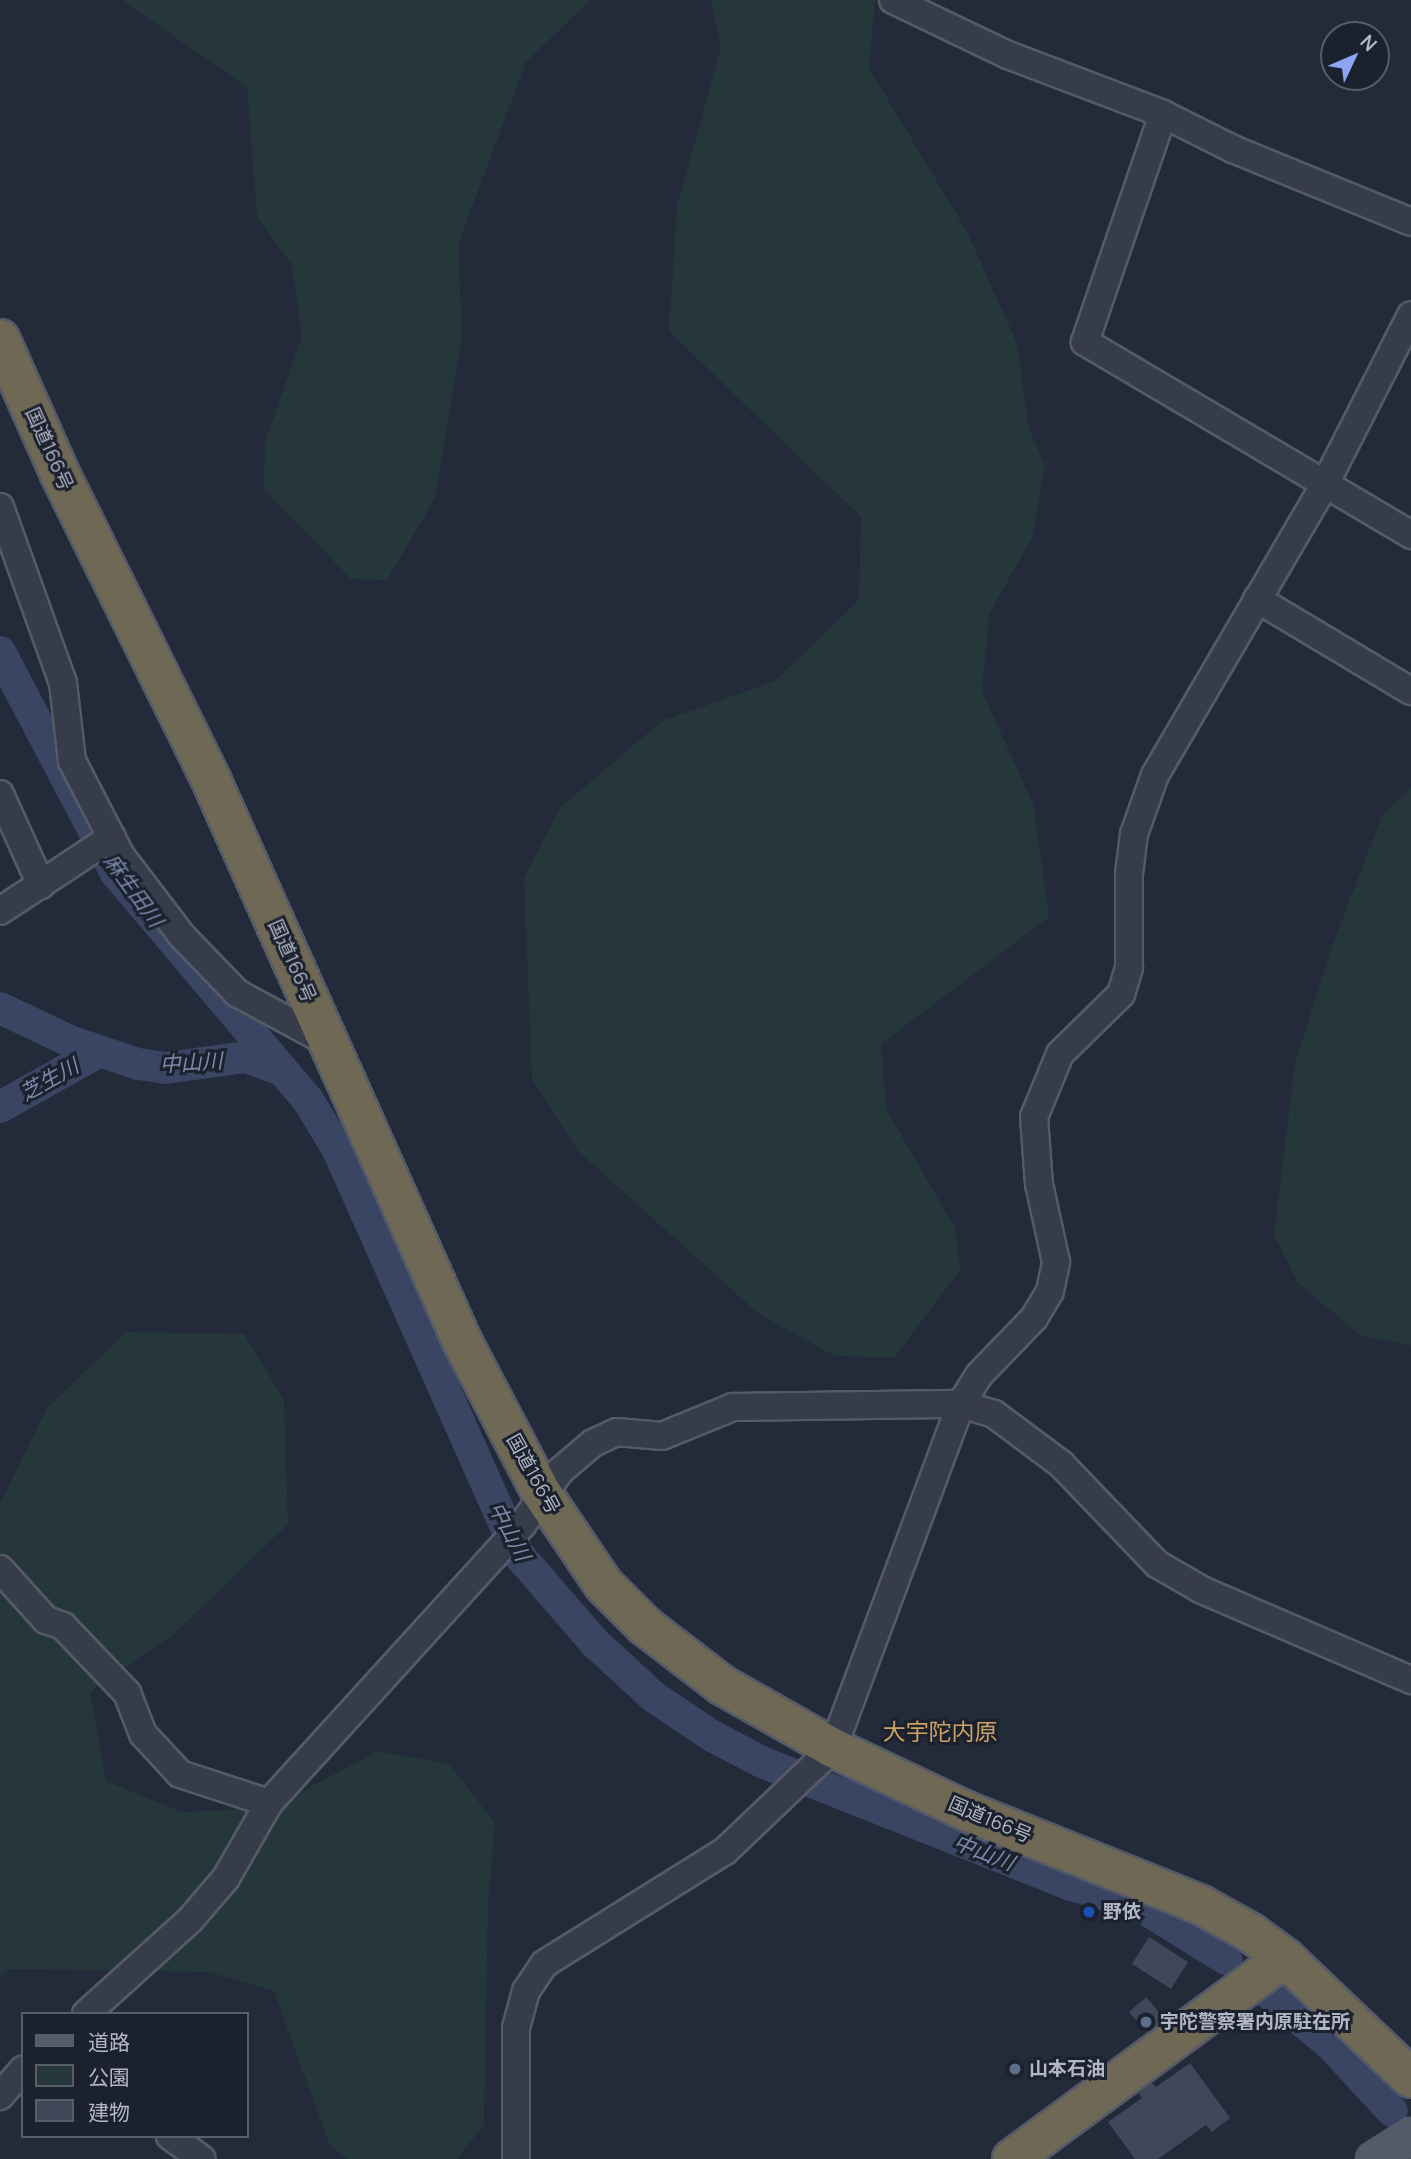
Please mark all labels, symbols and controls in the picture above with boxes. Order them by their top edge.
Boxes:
north arrow [1320,21,1390,91]
text: N [1355,29,1383,57]
street label: 国道166号 [21,404,77,494]
water label: 麻生田川 [99,849,169,931]
street label: 国道166号 [264,916,320,1006]
water label: 中山川 [159,1047,223,1077]
water label: 芝生川 [15,1053,83,1105]
street label: 国道166号 [502,1430,564,1518]
water label: 中山川 [484,1497,536,1565]
district label: 大宇陀内原 [883,1717,997,1745]
street label: 国道166号 [945,1792,1035,1848]
water label: 中山川 [950,1829,1018,1875]
place label: 野依 [1103,1901,1141,1923]
marker: 野依 [1081,1904,1097,1920]
place label: 宇陀警察署内原駐在所 [1160,2011,1350,2033]
legend [21,2012,248,2138]
marker: 宇陀警察署内原駐在所 [1138,2014,1154,2030]
text: 道路 [88,2028,130,2056]
place label: 山本石油 [1029,2058,1105,2080]
marker: 山本石油 [1007,2061,1023,2077]
text: 公園 [88,2063,130,2091]
text: 建物 [88,2098,130,2126]

